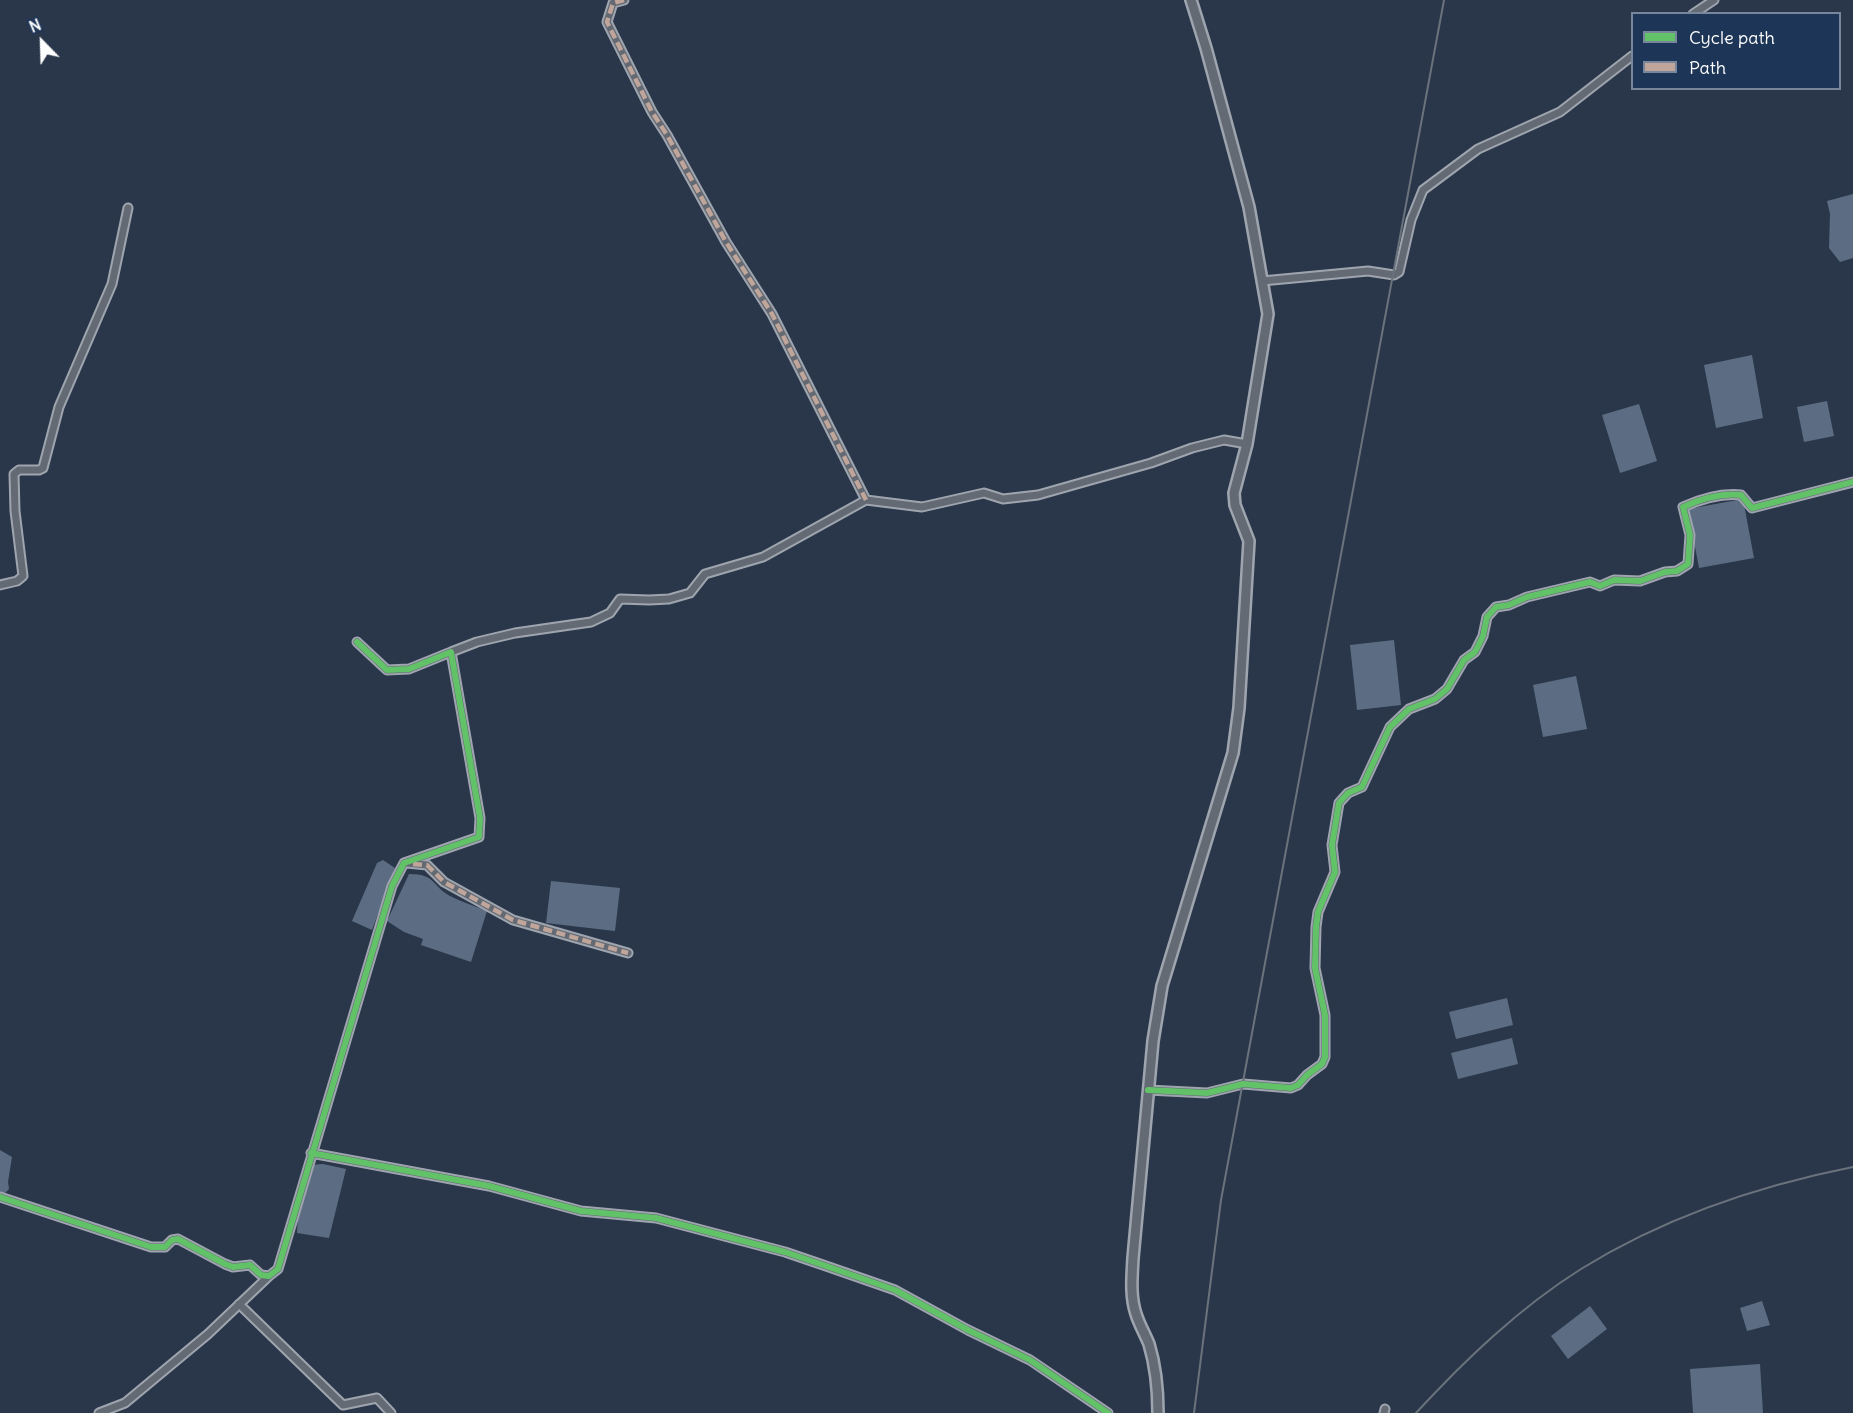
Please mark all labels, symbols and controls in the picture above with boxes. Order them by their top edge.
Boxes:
north arrow [12,12,72,72]
legend [1631,12,1841,90]
text: N [26,14,44,37]
text: Cycle path [1689,26,1775,49]
text: Path [1689,56,1726,79]

